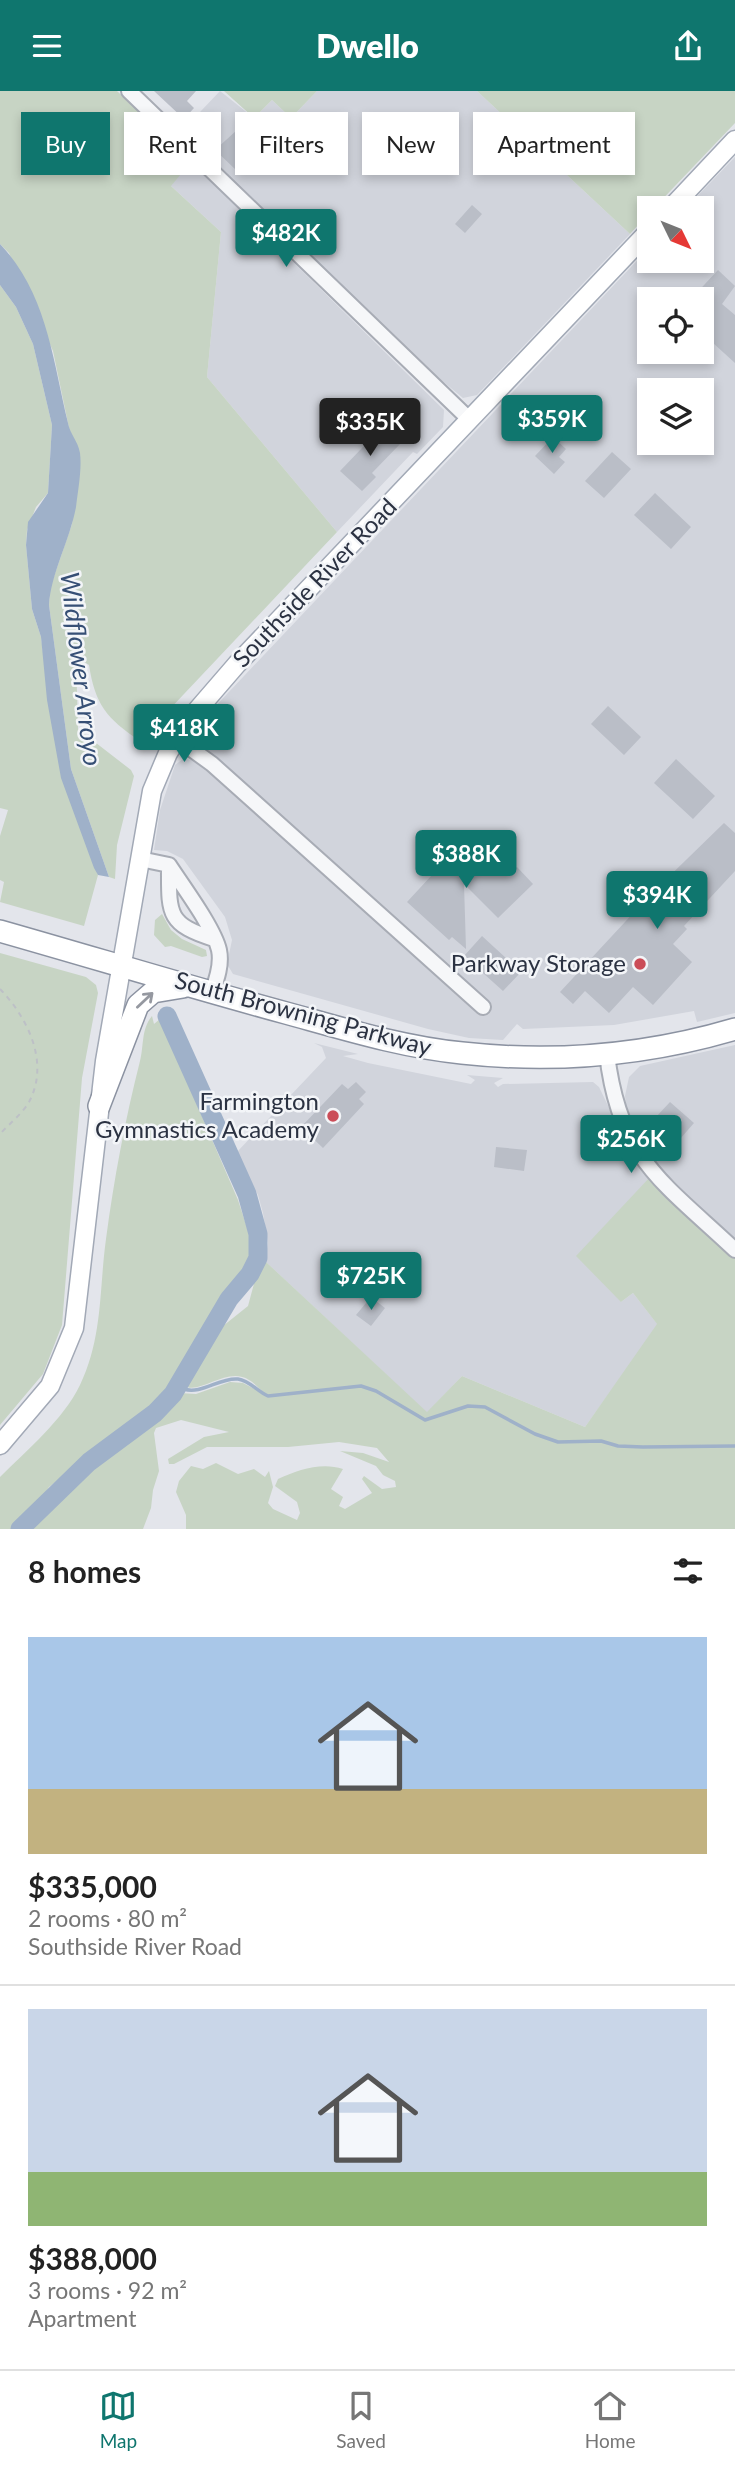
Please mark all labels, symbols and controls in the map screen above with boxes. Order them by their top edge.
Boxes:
text: Dwello [316,26,419,65]
icon: menu [28,27,66,65]
icon: share [669,27,707,65]
chip: Buy [21,112,110,175]
chip: Rent [124,112,221,175]
chip: Filters [235,112,348,175]
chip: New [362,112,459,175]
chip: Apartment [473,112,635,175]
north arrow [637,196,714,273]
map controls [637,196,714,455]
pin: $482K [237,209,335,269]
text: $482K [251,218,321,246]
button: locate [637,287,714,364]
button: layers [637,378,714,455]
pin: $359K [503,395,601,455]
pin: $335K [321,399,419,458]
text: $359K [517,404,587,432]
text: $335K [335,407,405,435]
street label: Southside River Road [226,492,402,672]
water label: Wildflower Arroyo [54,570,110,768]
pin: $418K [135,705,233,764]
text: $418K [149,713,219,741]
pin: $388K [417,831,515,890]
text: $388K [431,839,501,867]
pin: $394K [608,871,706,931]
text: $394K [622,880,692,908]
place label: Parkway Storage [451,948,626,977]
marker: Parkway Storage [632,956,648,972]
street label: South Browning Parkway [172,964,436,1061]
one-way arrow [136,992,154,1009]
place label: Farmington Gymnastics Academy [95,1086,320,1143]
marker: Farmington Gymnastics Academy [325,1108,341,1124]
pin: $256K [582,1115,680,1175]
text: $256K [596,1124,666,1152]
pin: $725K [322,1253,420,1312]
text: $725K [336,1261,406,1289]
icon: filters [669,1552,707,1590]
text: 8 homes [28,1553,141,1589]
icon: home [305,1683,431,1809]
text: $335,000 [28,1868,157,1904]
text: 2 rooms · 80 m² [28,1904,187,1932]
text: Southside River Road [28,1932,242,1960]
icon: home [305,2055,431,2181]
text: $388,000 [28,2240,157,2276]
text: 3 rooms · 92 m² [28,2276,187,2304]
text: Apartment [28,2304,136,2332]
tab: Map [99,2387,137,2452]
tab: Saved [336,2387,386,2452]
tab: Home [585,2387,636,2452]

